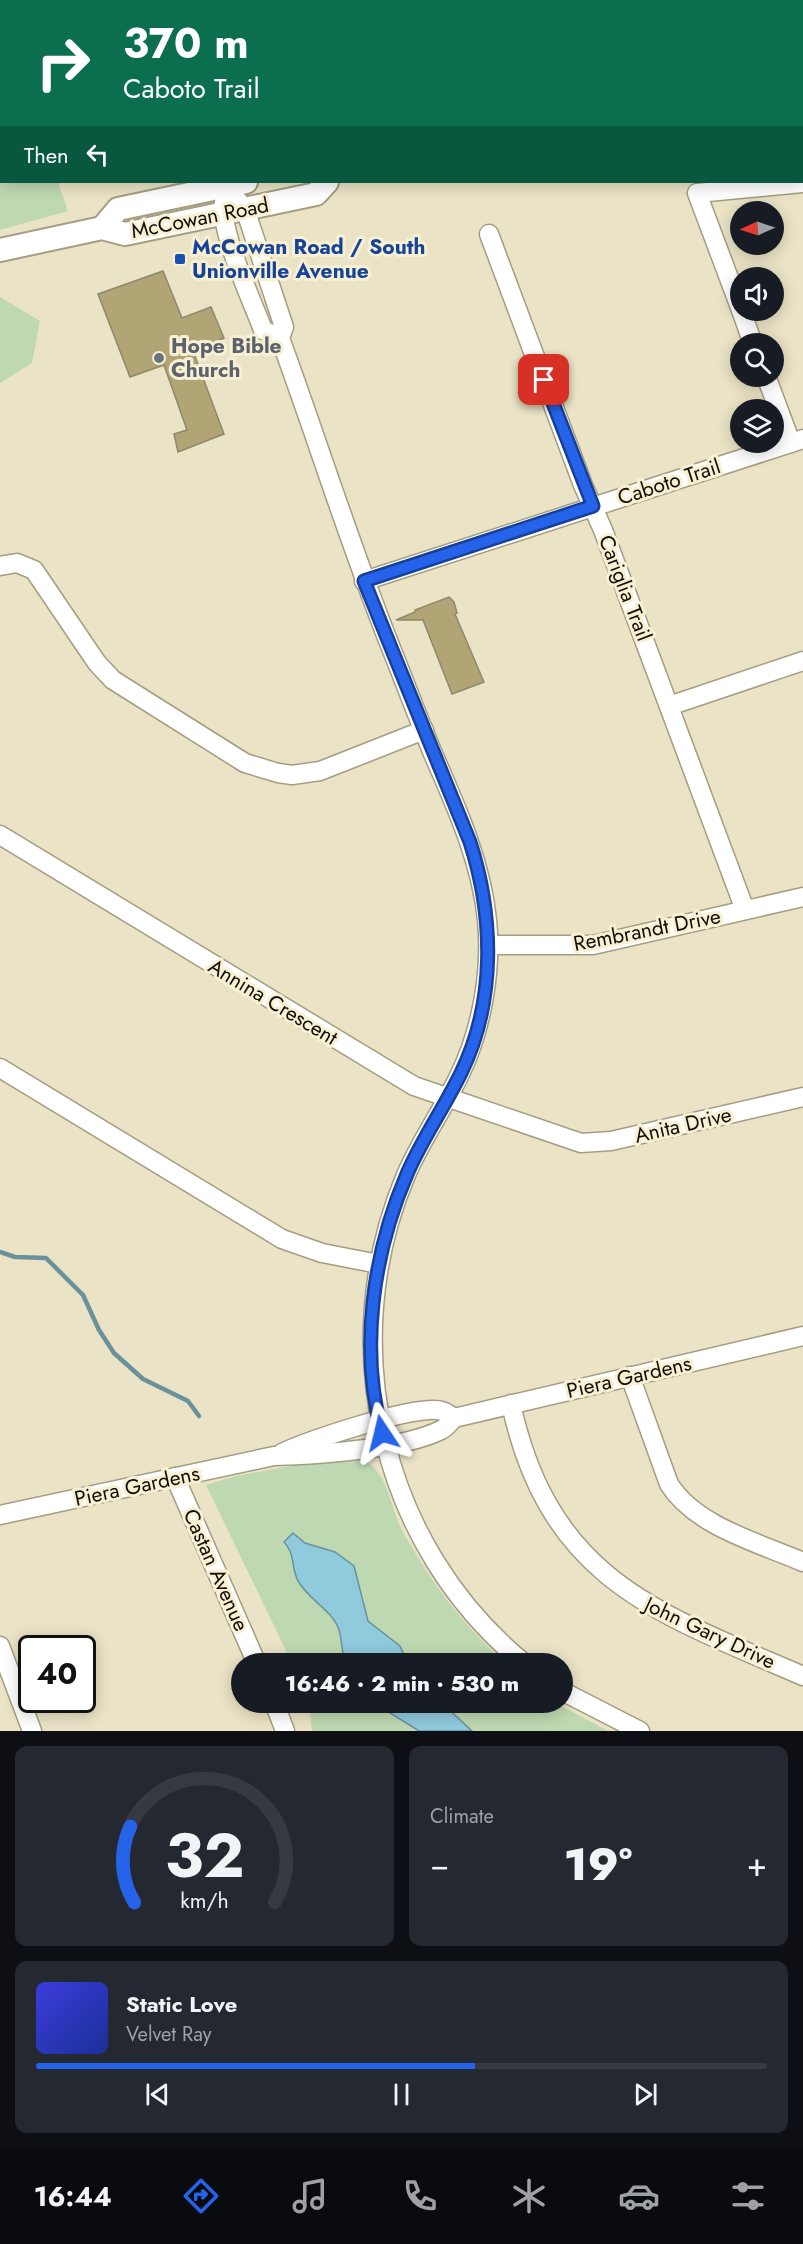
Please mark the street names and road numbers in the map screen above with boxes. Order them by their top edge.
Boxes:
street label: McCowan Road [129,190,271,246]
street label: Caboto Trail [614,451,724,513]
street label: Cariglia Trail [591,531,659,645]
street label: Rembrandt Drive [571,901,723,959]
street label: Annina Crescent [203,951,343,1053]
street label: Anita Drive [632,1099,735,1151]
street label: Piera Gardens [564,1348,694,1406]
street label: Piera Gardens [72,1458,202,1514]
street label: Castan Avenue [176,1504,256,1636]
street label: John Gary Drive [637,1588,781,1677]

